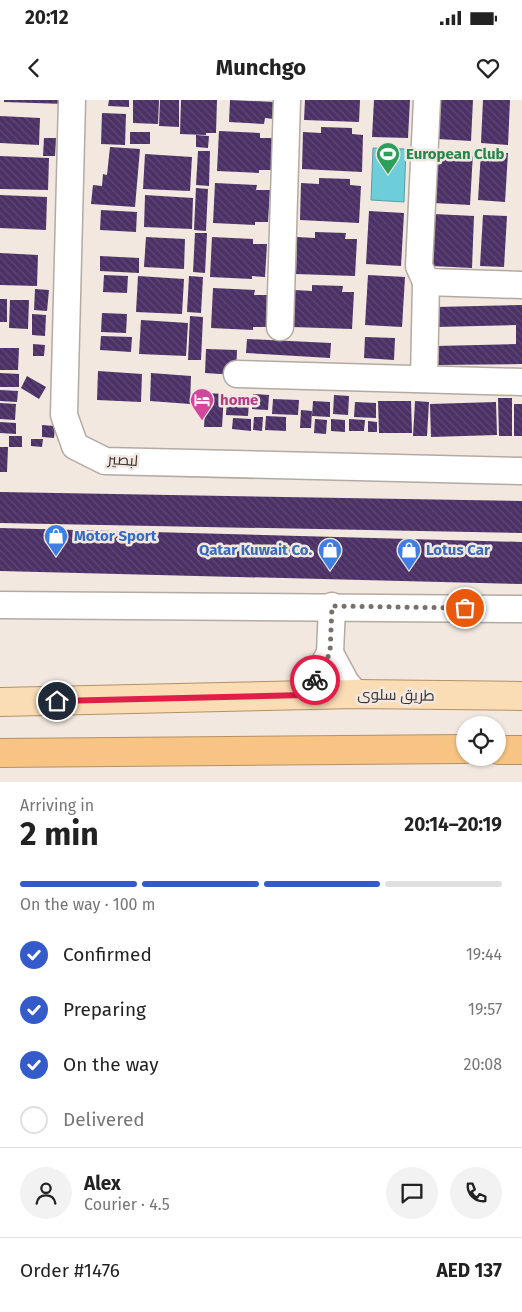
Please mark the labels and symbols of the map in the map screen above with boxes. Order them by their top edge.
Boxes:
sports icon: European Club [375,141,401,175]
place label: European Club [406,145,505,163]
hotel icon: home [189,387,215,421]
place label: home [220,391,258,409]
street label: لبصير [106,450,139,470]
shop icon: Motor Sport [43,523,69,557]
place label: Motor Sport [74,527,157,545]
shop icon: Qatar Kuwait Co. [317,537,343,571]
shop icon: Lotus Car [396,537,422,571]
place label: Qatar Kuwait Co. [199,541,312,559]
place label: Lotus Car [426,541,491,559]
pin [444,587,486,629]
courier [290,655,340,705]
pin [36,680,78,722]
street label: طريق سلوى [357,685,435,706]

